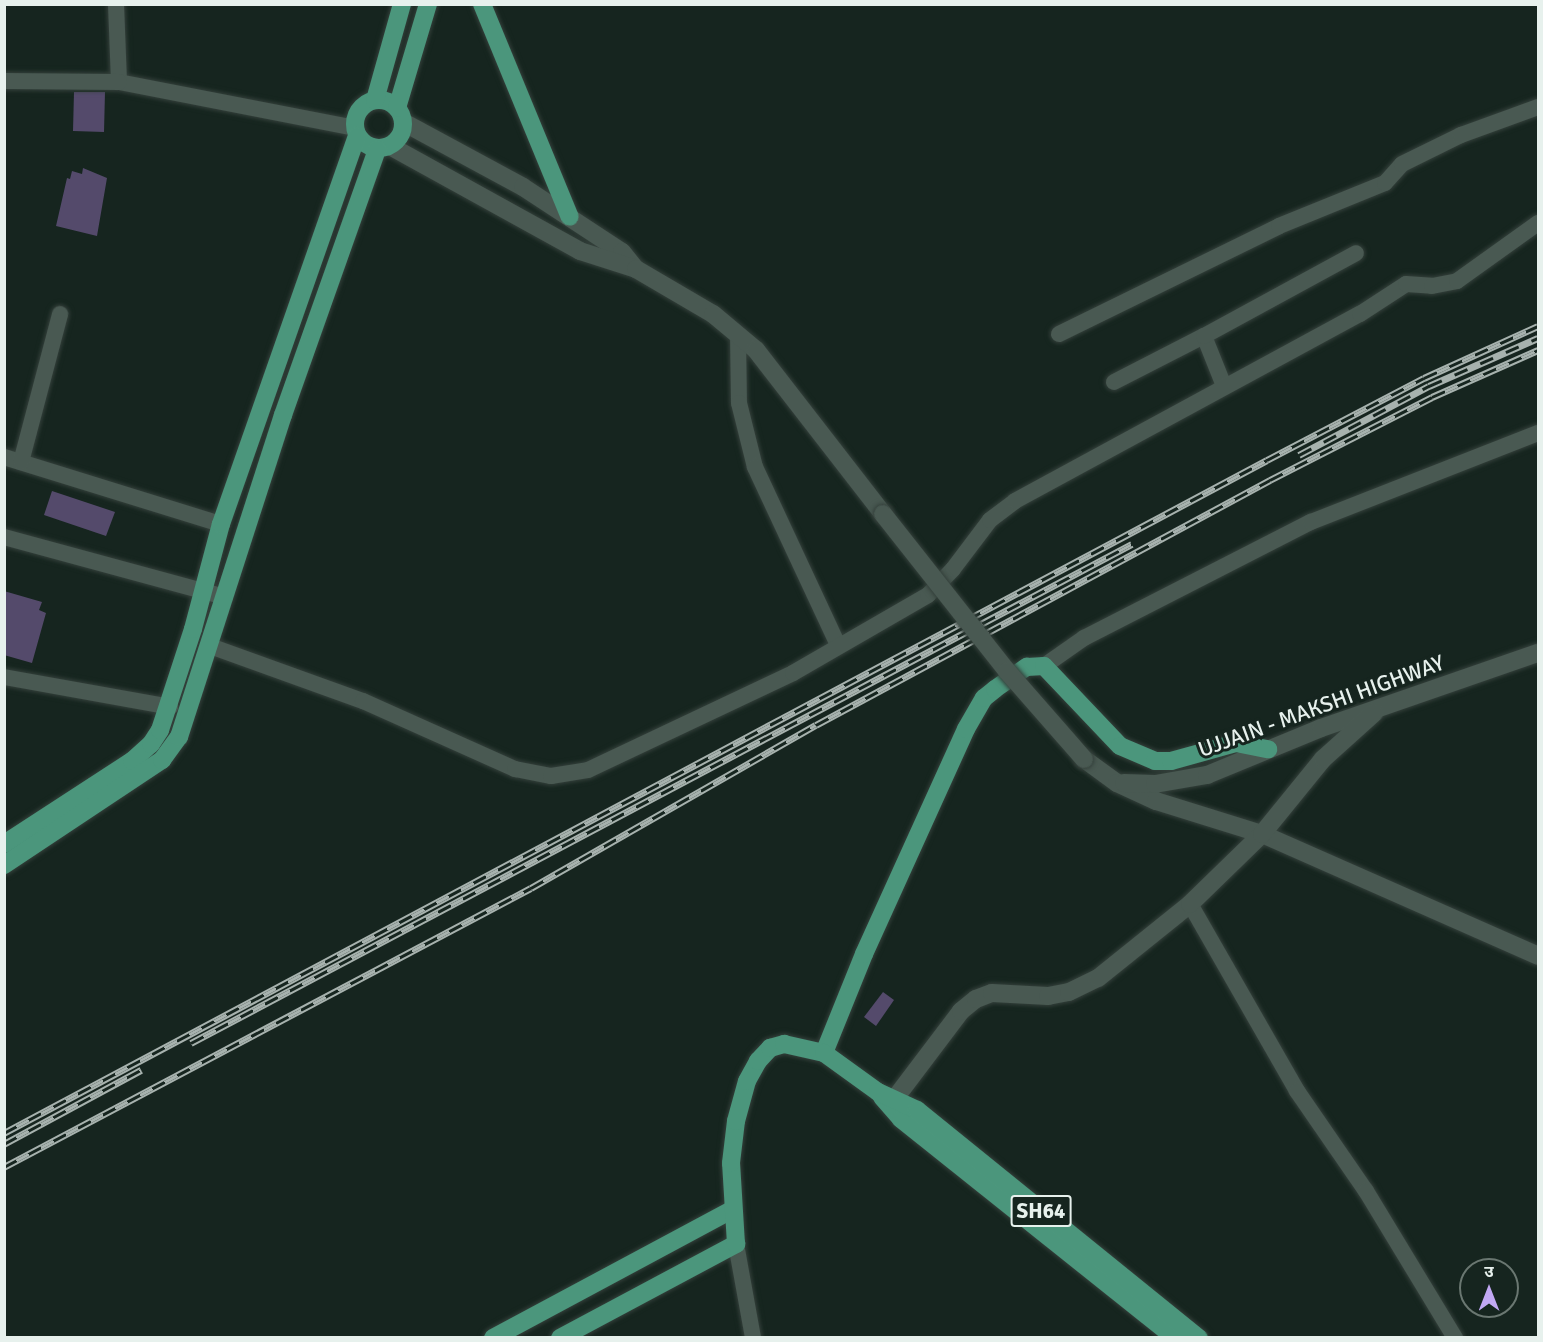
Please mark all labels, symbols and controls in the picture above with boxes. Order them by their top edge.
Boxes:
street label: UJJAIN - MAKSHI HIGHWAY [1194,649,1448,763]
road number: SH64 [1010,1193,1072,1229]
north arrow [1459,1258,1519,1318]
text: उ [1484,1262,1494,1282]

